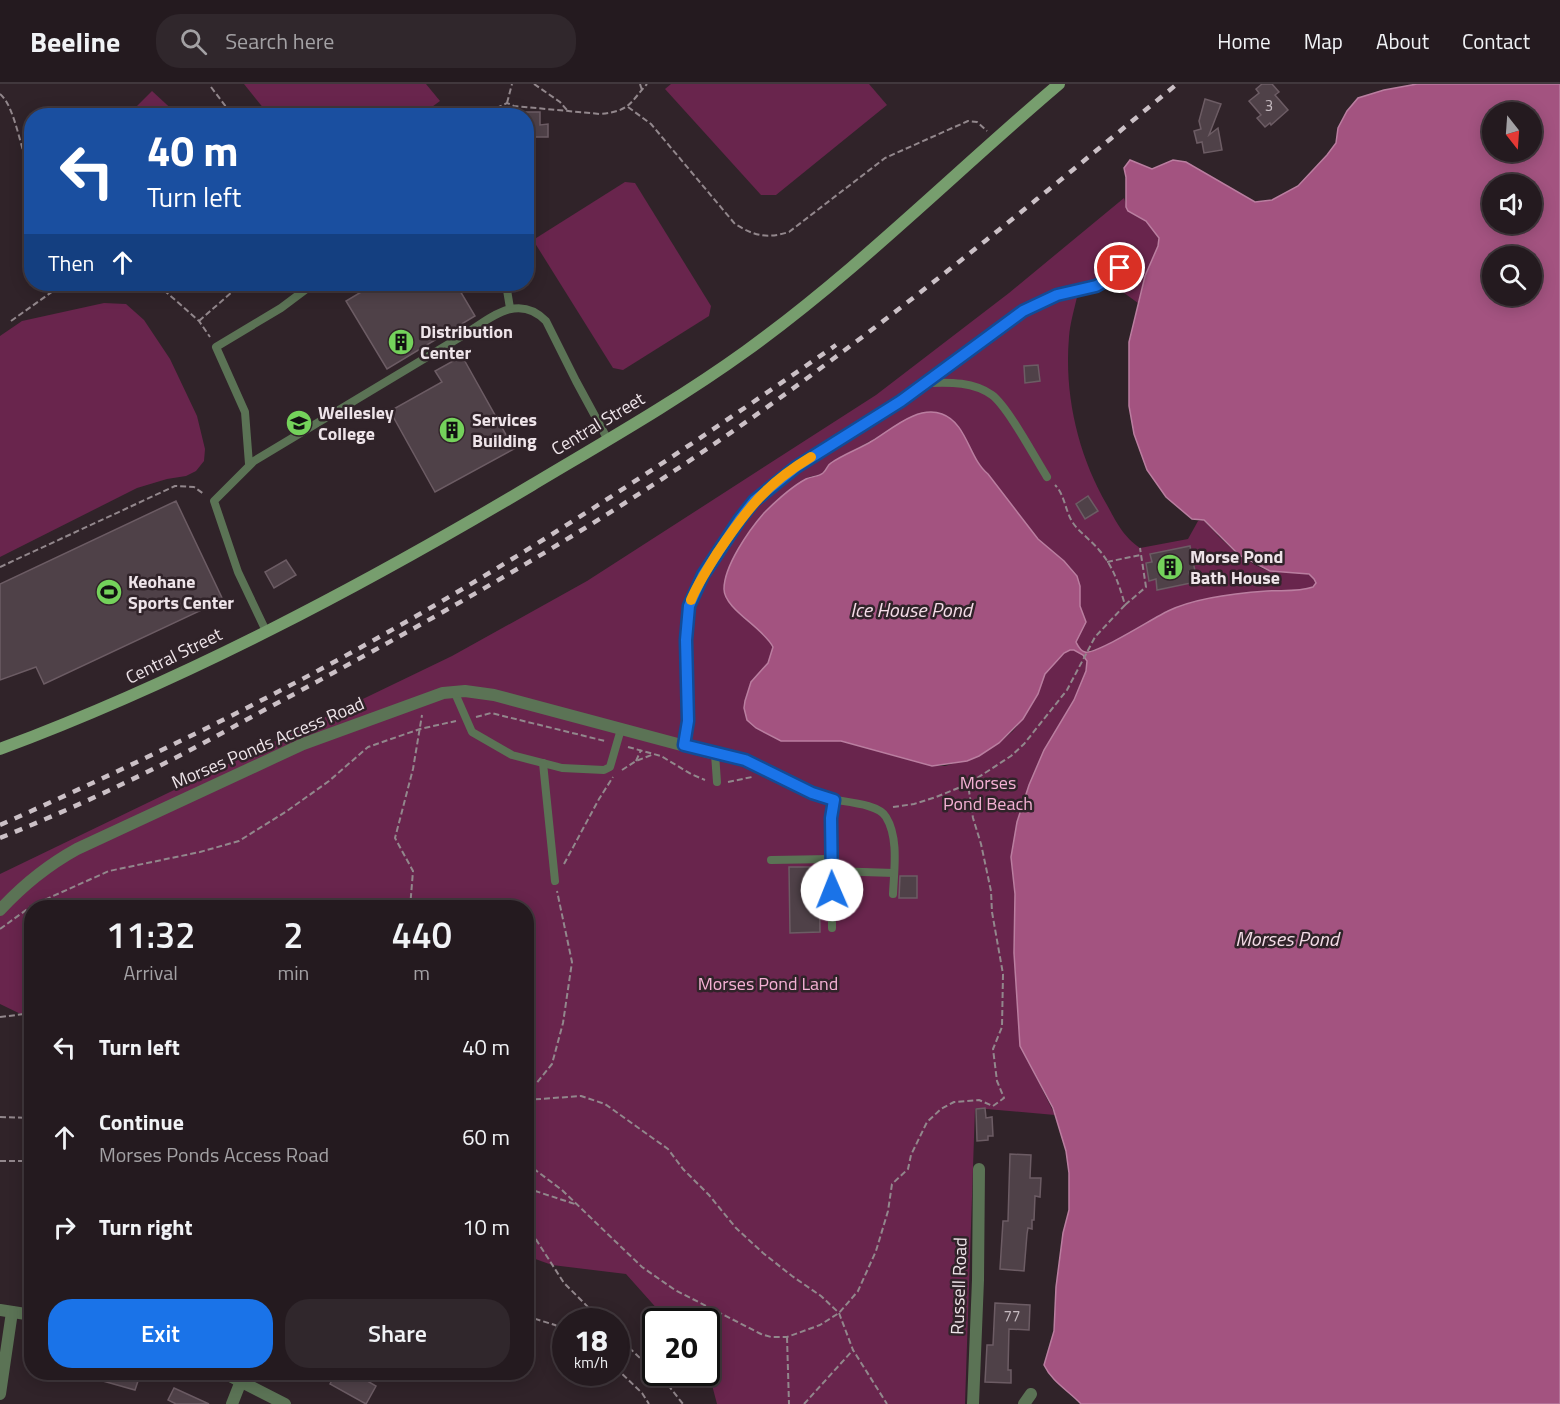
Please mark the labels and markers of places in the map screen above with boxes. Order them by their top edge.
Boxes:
pin [1094,242,1145,293]
place label: Distribution Center [420,318,513,366]
building icon: Distribution Center [386,327,416,357]
place label: Wellesley College [318,399,394,447]
place label: Services Building [472,406,537,454]
school or university icon: Wellesley College [284,408,314,438]
building icon: Services Building [437,415,467,445]
place label: Morse Pond Bath House [1190,543,1283,591]
building icon: Morse Pond Bath House [1155,552,1185,582]
place label: Keohane Sports Center [128,568,234,616]
sports icon: Keohane Sports Center [94,577,124,607]

